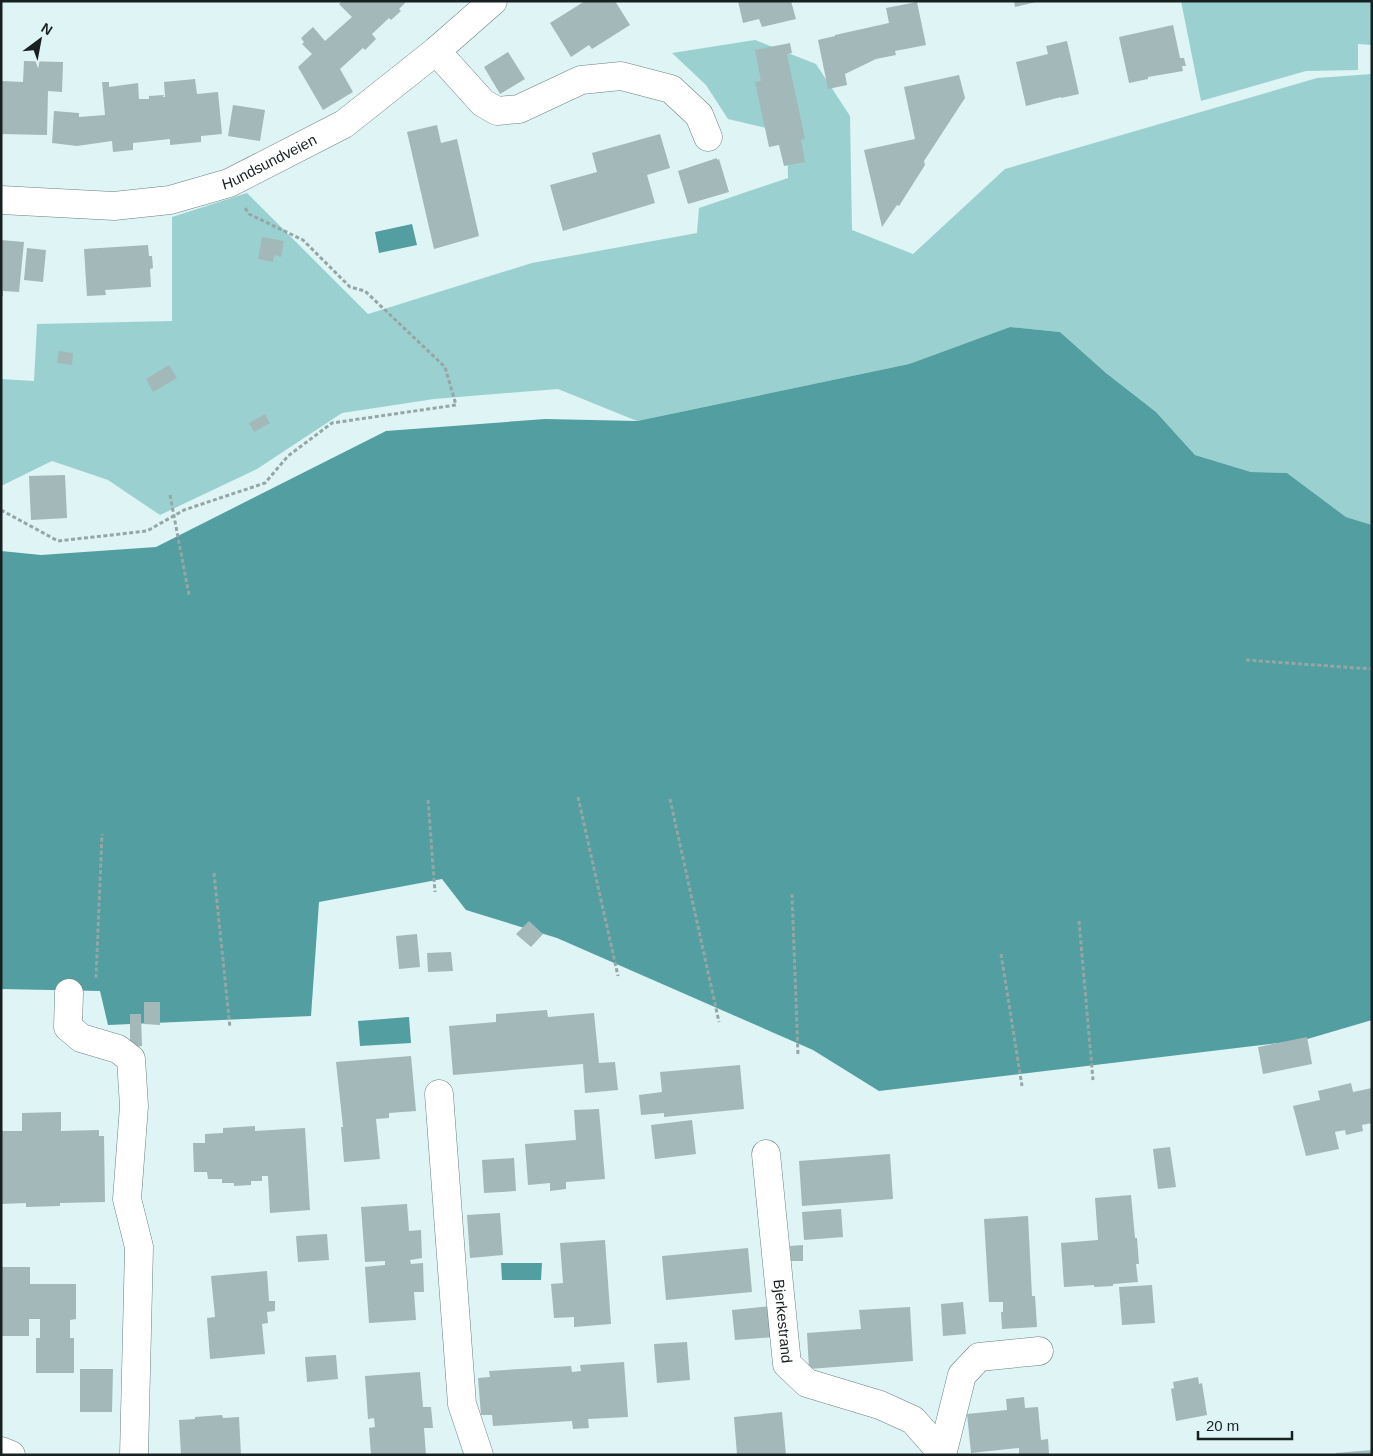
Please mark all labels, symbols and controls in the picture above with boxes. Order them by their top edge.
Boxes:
north arrow [15,15,65,65]
text: N [38,20,55,38]
street label: Hundsundveien [220,131,319,193]
street label: Bjerkestrand [771,1278,796,1364]
scale bar [1198,1408,1292,1440]
text: 20 m [1206,1417,1239,1434]

